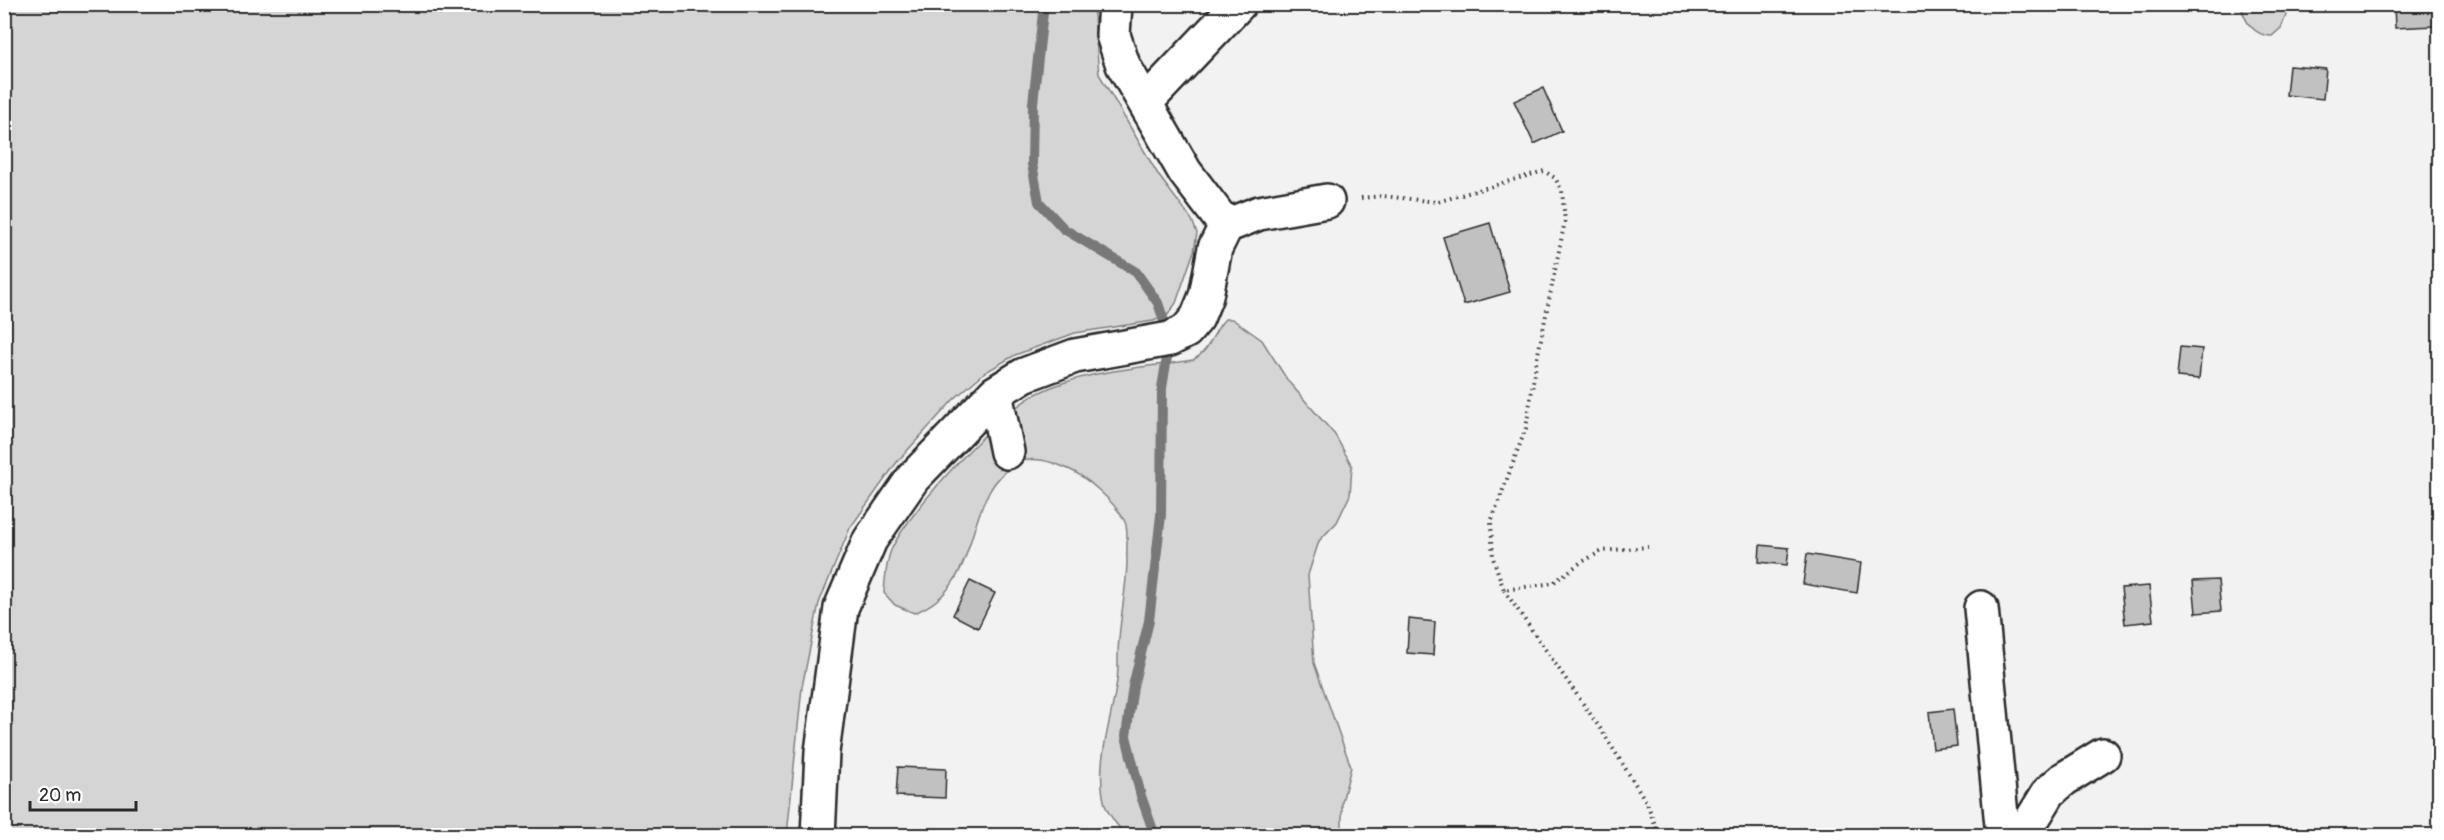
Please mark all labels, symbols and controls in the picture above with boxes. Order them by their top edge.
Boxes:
scale bar [30,774,136,812]
text: 20 m [39,784,81,807]

